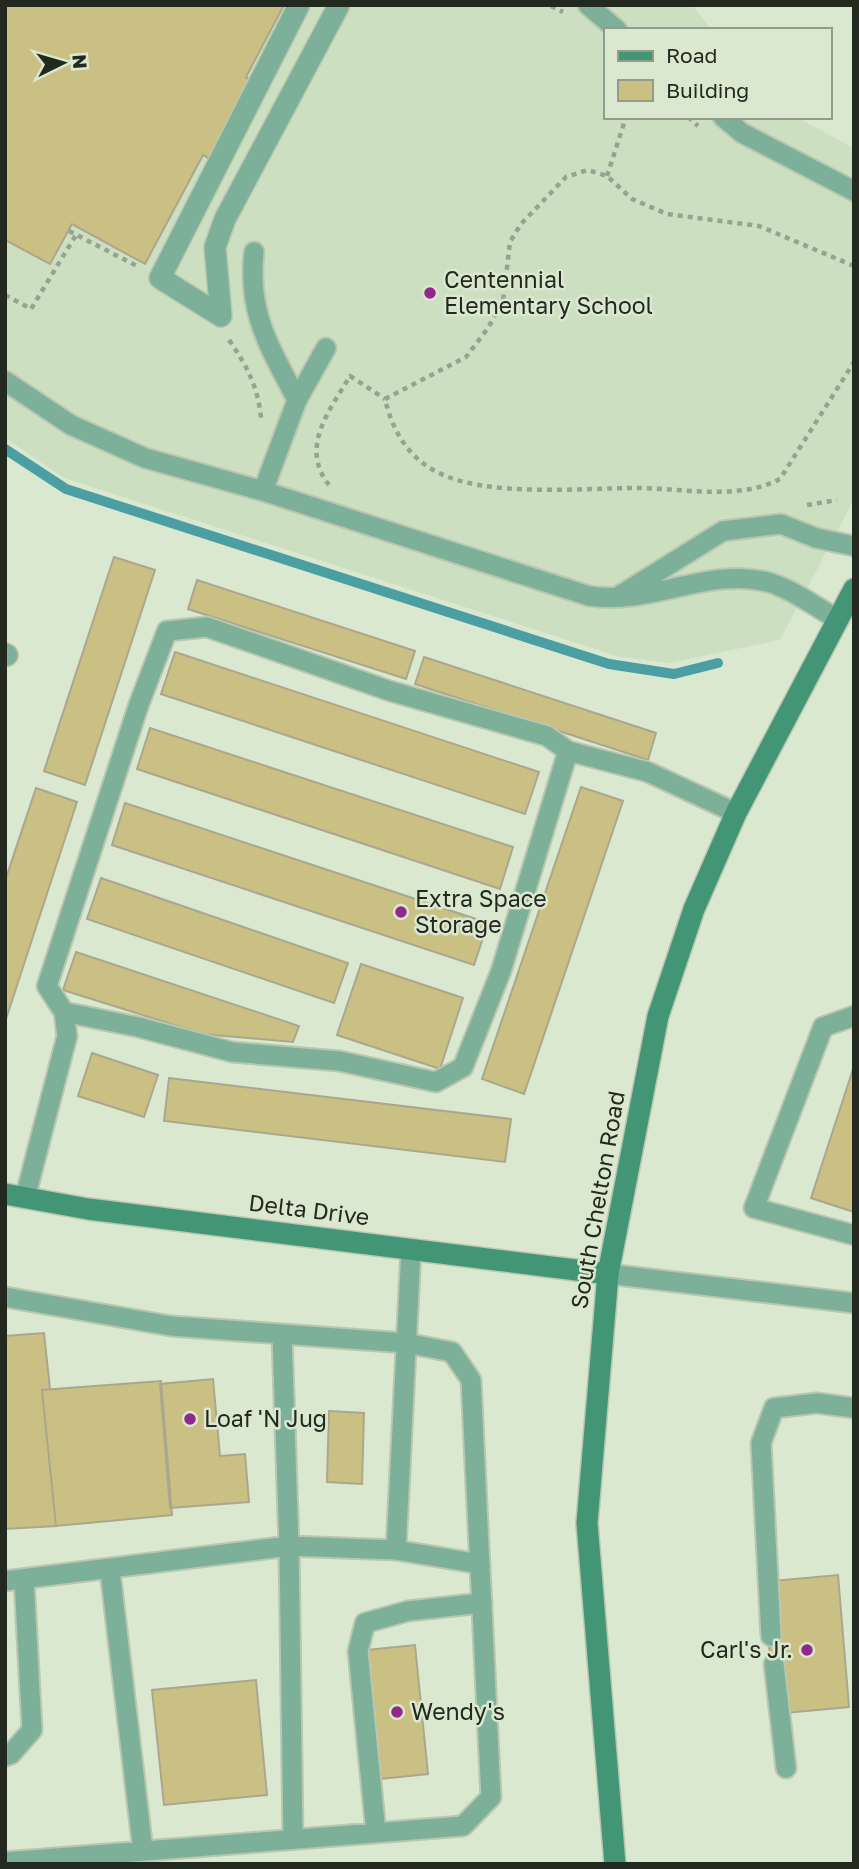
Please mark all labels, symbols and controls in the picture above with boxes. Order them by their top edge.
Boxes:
north arrow [28,28,98,98]
legend [604,28,831,119]
text: Road [666,42,717,68]
text: N [68,53,93,70]
text: Building [666,77,749,103]
place label: Centennial Elementary School [444,265,653,319]
marker: Centennial Elementary School [422,285,438,301]
place label: Extra Space Storage [415,884,547,938]
marker: Extra Space Storage [393,904,409,920]
street label: South Chelton Road [564,1089,630,1311]
street label: Delta Drive [247,1188,371,1230]
place label: Loaf 'N Jug [204,1404,327,1432]
marker: Loaf 'N Jug [182,1411,198,1427]
place label: Carl's Jr. [700,1635,793,1663]
marker: Carl's Jr. [799,1642,815,1658]
place label: Wendy's [411,1697,505,1725]
marker: Wendy's [389,1704,405,1720]

